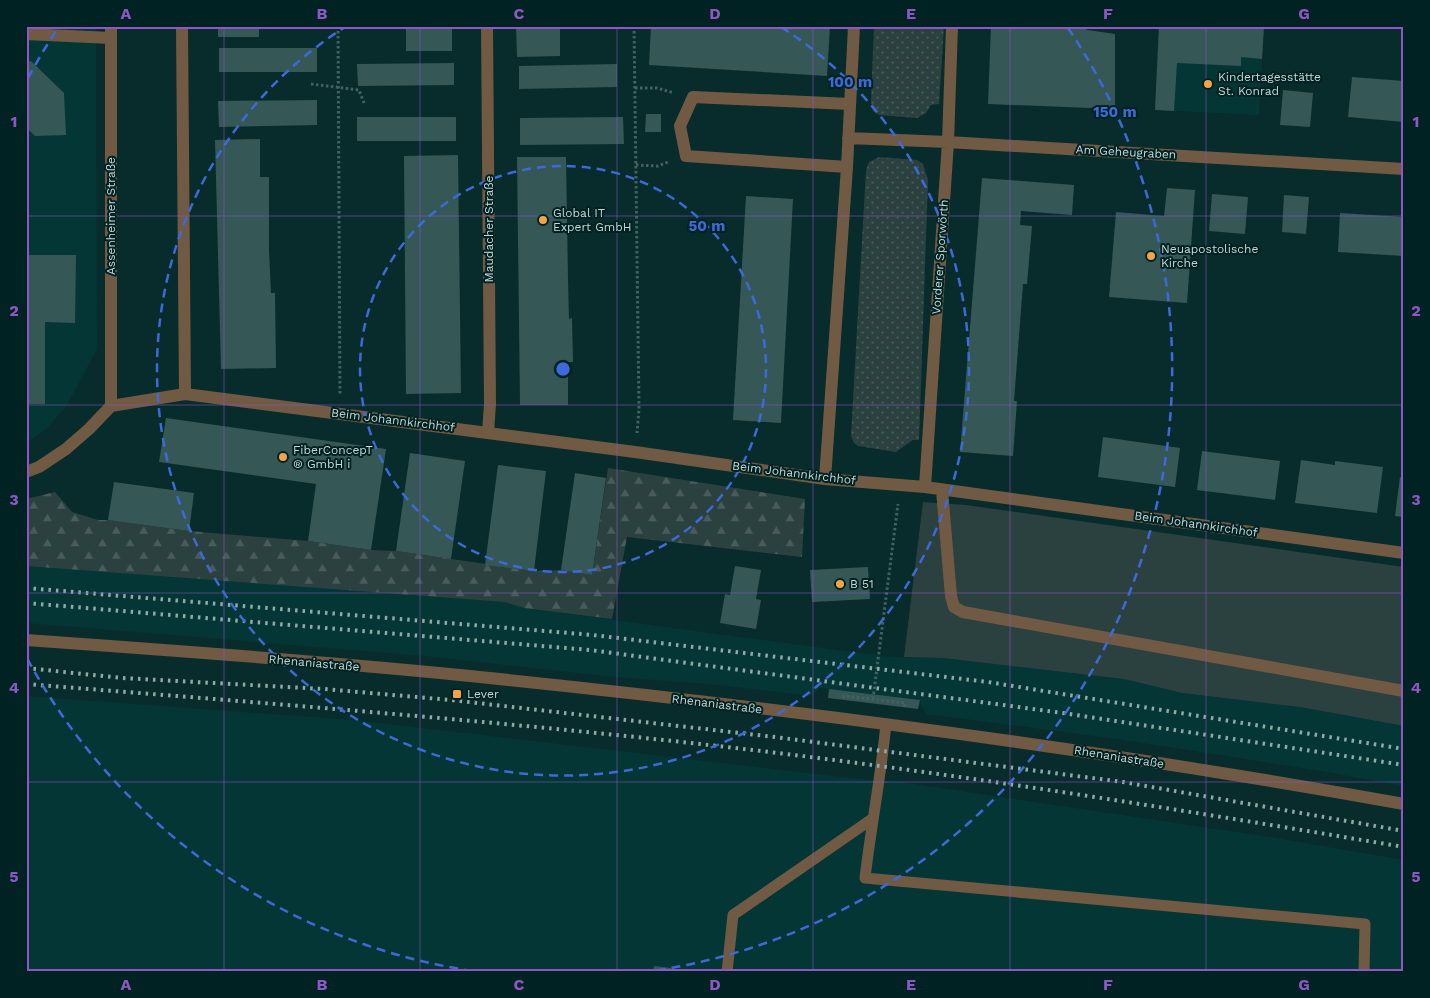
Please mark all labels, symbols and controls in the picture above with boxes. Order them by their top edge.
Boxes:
text: A [121,4,132,23]
text: B [317,4,328,23]
text: C [514,4,525,23]
text: D [709,4,721,23]
text: E [906,4,916,23]
text: F [1103,4,1113,23]
text: G [1298,4,1310,23]
place label: Kindertagesstätte St. Konrad [1218,70,1321,98]
text: 100 m [828,73,872,91]
marker: Kindertagesstätte St. Konrad [1202,78,1214,90]
text: 150 m [1093,103,1137,121]
text: 1 [11,112,17,131]
text: 1 [1413,112,1419,131]
street label: Am Geheugraben [1075,142,1177,162]
street label: Assenheimer Straße [104,157,118,275]
street label: Maudacher Straße [482,175,496,283]
street label: Vorderer Sporwörth [929,199,951,315]
place label: Global IT Expert GmbH [553,206,632,234]
marker: Global IT Expert GmbH [537,214,549,226]
text: 50 m [689,217,725,235]
place label: Neuapostolische Kirche [1161,242,1258,270]
marker: Neuapostolische Kirche [1145,250,1157,262]
text: 2 [9,301,19,320]
text: 2 [1411,301,1421,320]
centre of rings [554,360,572,378]
street label: Beim Johannkirchhof [330,405,456,435]
place label: FiberConcepT ® GmbH i [293,443,373,471]
marker: FiberConcepT ® GmbH i [277,451,289,463]
street label: Beim Johannkirchhof [731,458,857,488]
text: 3 [9,490,19,509]
text: 3 [1411,490,1421,509]
street label: Beim Johannkirchhof [1134,508,1259,540]
place label: B 51 [850,577,874,591]
marker: B 51 [834,578,846,590]
street label: Rhenaniastraße [268,652,360,674]
text: 4 [9,678,19,697]
text: 4 [1411,678,1421,697]
place label: Lever [467,687,499,701]
marker: Lever [451,688,463,700]
street label: Rhenaniastraße [671,692,763,717]
street label: Rhenaniastraße [1073,743,1165,771]
text: 5 [9,867,19,886]
text: 5 [1411,867,1421,886]
text: A [121,975,132,994]
text: B [317,975,328,994]
text: C [514,975,525,994]
text: D [709,975,721,994]
text: E [906,975,916,994]
text: F [1103,975,1113,994]
text: G [1298,975,1310,994]

